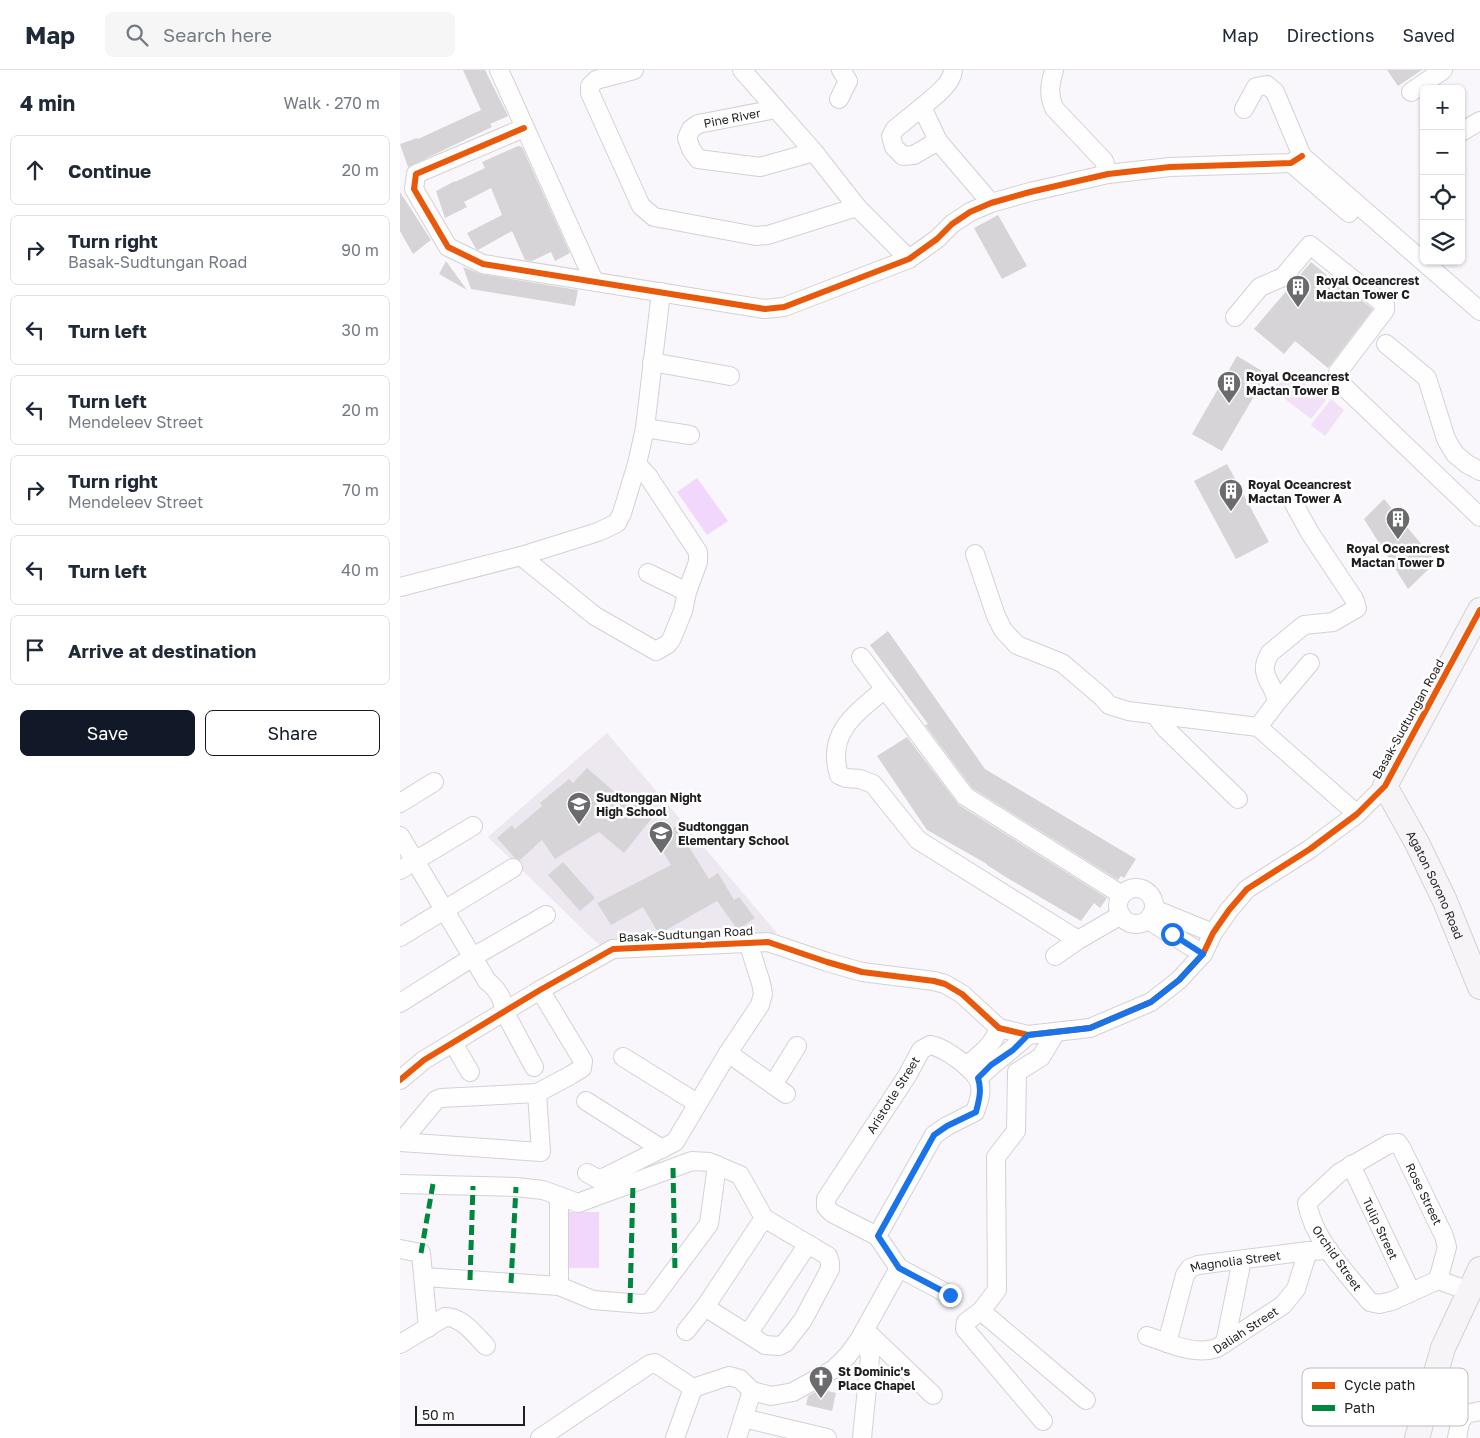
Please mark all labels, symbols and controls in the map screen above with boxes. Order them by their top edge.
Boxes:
search box [105,12,455,57]
text: Map [25,20,75,49]
icon: search [123,21,151,49]
text: Search here [163,23,272,46]
text: Map [1222,24,1258,46]
text: Directions [1286,24,1374,46]
text: Saved [1402,24,1455,46]
map controls [1420,85,1465,265]
button: + [1420,85,1465,130]
text: 4 min [20,90,75,116]
text: Walk · 270 m [283,93,380,113]
street label: Pine River [702,105,762,131]
button: − [1420,130,1465,175]
icon: ahead [21,156,49,184]
text: Continue [68,159,151,182]
text: 20 m [342,160,379,180]
button: locate [1420,175,1465,220]
button: layers [1420,220,1465,265]
text: Turn right [68,229,158,252]
icon: right [21,236,49,264]
text: 90 m [341,240,379,260]
text: Basak-Sudtungan Road [68,252,247,272]
place label: Royal Oceancrest Mactan Tower C [1316,273,1419,302]
building icon: Royal Oceancrest Mactan Tower C [1285,274,1311,308]
icon: left [21,316,49,344]
text: Turn left [68,319,147,342]
text: 30 m [342,320,379,340]
place label: Royal Oceancrest Mactan Tower B [1246,369,1349,398]
building icon: Royal Oceancrest Mactan Tower B [1216,370,1242,404]
text: Turn left [68,389,147,412]
icon: left [21,396,49,424]
text: 20 m [342,400,379,420]
text: Mendeleev Street [68,412,204,432]
text: Turn right [68,469,158,492]
icon: right [21,476,49,504]
place label: Royal Oceancrest Mactan Tower A [1248,477,1351,506]
building icon: Royal Oceancrest Mactan Tower A [1218,478,1244,512]
text: 70 m [342,480,379,500]
text: Mendeleev Street [68,492,204,512]
building icon: Royal Oceancrest Mactan Tower D [1385,506,1411,540]
place label: Royal Oceancrest Mactan Tower D [1346,541,1450,570]
icon: left [21,556,49,584]
text: Turn left [68,559,147,582]
text: 40 m [341,560,379,580]
icon: arrive [21,636,49,664]
text: Arrive at destination [68,639,256,662]
street label: Basak-Sudtungan Road [1369,657,1447,781]
button: Save [20,710,195,756]
button: Share [205,710,380,756]
place label: Sudtonggan Night High School [596,790,702,819]
school or university icon: Sudtonggan Night High School [566,791,592,825]
place label: Sudtonggan Elementary School [678,819,789,848]
school or university icon: Sudtonggan Elementary School [648,820,674,854]
street label: Agaton Sorono Road [1404,828,1467,941]
street label: Basak-Sudtungan Road [618,923,754,945]
route start [1161,923,1184,946]
street label: Aristotle Street [863,1053,923,1136]
street label: Rose Street [1403,1161,1446,1228]
street label: Tulip Street [1360,1195,1402,1262]
street label: Orchid Street [1309,1222,1365,1294]
street label: Magnolia Street [1188,1247,1282,1275]
route end [939,1284,962,1307]
street label: Daliah Street [1210,1303,1281,1356]
place label: St Dominic's Place Chapel [838,1364,915,1393]
church icon: St Dominic's Place Chapel [808,1365,834,1399]
legend [1302,1368,1468,1426]
text: Cycle path [1344,1376,1415,1393]
text: Path [1344,1399,1375,1416]
scale bar [415,1403,525,1426]
text: 50 m [422,1406,455,1423]

